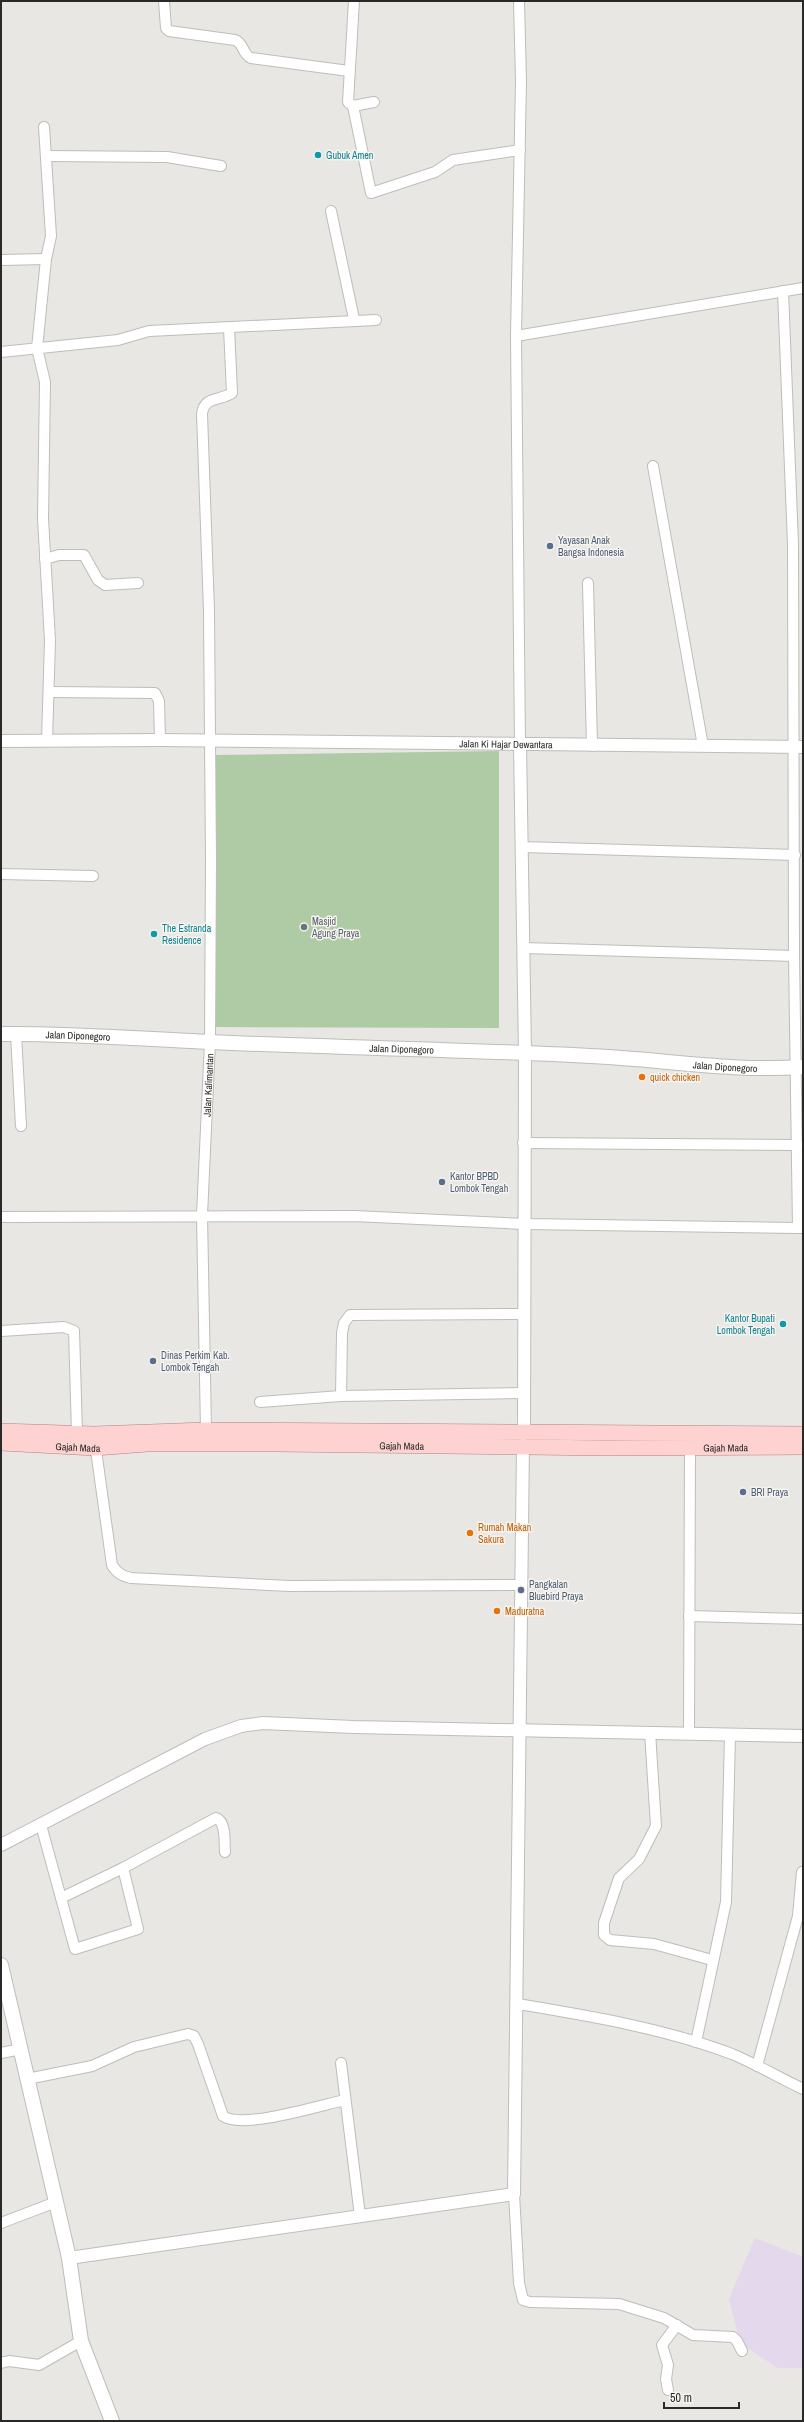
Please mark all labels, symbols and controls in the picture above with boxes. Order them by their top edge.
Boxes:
place label: Gubuk Amen [326,149,373,162]
marker: Gubuk Amen [313,150,323,160]
place label: Yayasan Anak Bangsa Indonesia [558,534,625,559]
marker: Yayasan Anak Bangsa Indonesia [545,541,555,551]
street label: Jalan Ki Hajar Dewantara [459,737,553,751]
place label: Masjid Agung Praya [311,915,360,940]
place label: The Estranda Residence [162,922,212,947]
marker: Masjid Agung Praya [299,922,309,932]
marker: The Estranda Residence [149,929,159,939]
street label: Jalan Diponegoro [45,1028,111,1044]
street label: Jalan Diponegoro [369,1042,435,1057]
street label: Jalan Kalimantan [201,1053,216,1117]
street label: Jalan Diponegoro [692,1058,758,1075]
place label: quick chicken [650,1071,700,1084]
marker: quick chicken [637,1072,647,1082]
place label: Kantor BPBD Lombok Tengah [450,1170,508,1195]
marker: Kantor BPBD Lombok Tengah [437,1177,447,1187]
place label: Kantor Bupati Lombok Tengah [717,1312,775,1337]
marker: Kantor Bupati Lombok Tengah [778,1319,788,1329]
place label: Dinas Perkim Kab. Lombok Tengah [161,1349,230,1374]
marker: Dinas Perkim Kab. Lombok Tengah [148,1356,158,1366]
street label: Gajah Mada [379,1439,425,1453]
street label: Gajah Mada [55,1440,101,1455]
street label: Gajah Mada [703,1441,749,1455]
place label: BRI Praya [751,1486,789,1499]
marker: BRI Praya [738,1487,748,1497]
place label: Rumah Makan Sakura [478,1521,531,1546]
marker: Rumah Makan Sakura [465,1528,475,1538]
place label: Pangkalan Bluebird Praya [529,1578,584,1603]
marker: Pangkalan Bluebird Praya [516,1585,526,1595]
place label: Maduratna [505,1605,545,1618]
marker: Maduratna [492,1606,502,1616]
scale bar [664,2384,739,2410]
text: 50 m [670,2390,692,2406]

